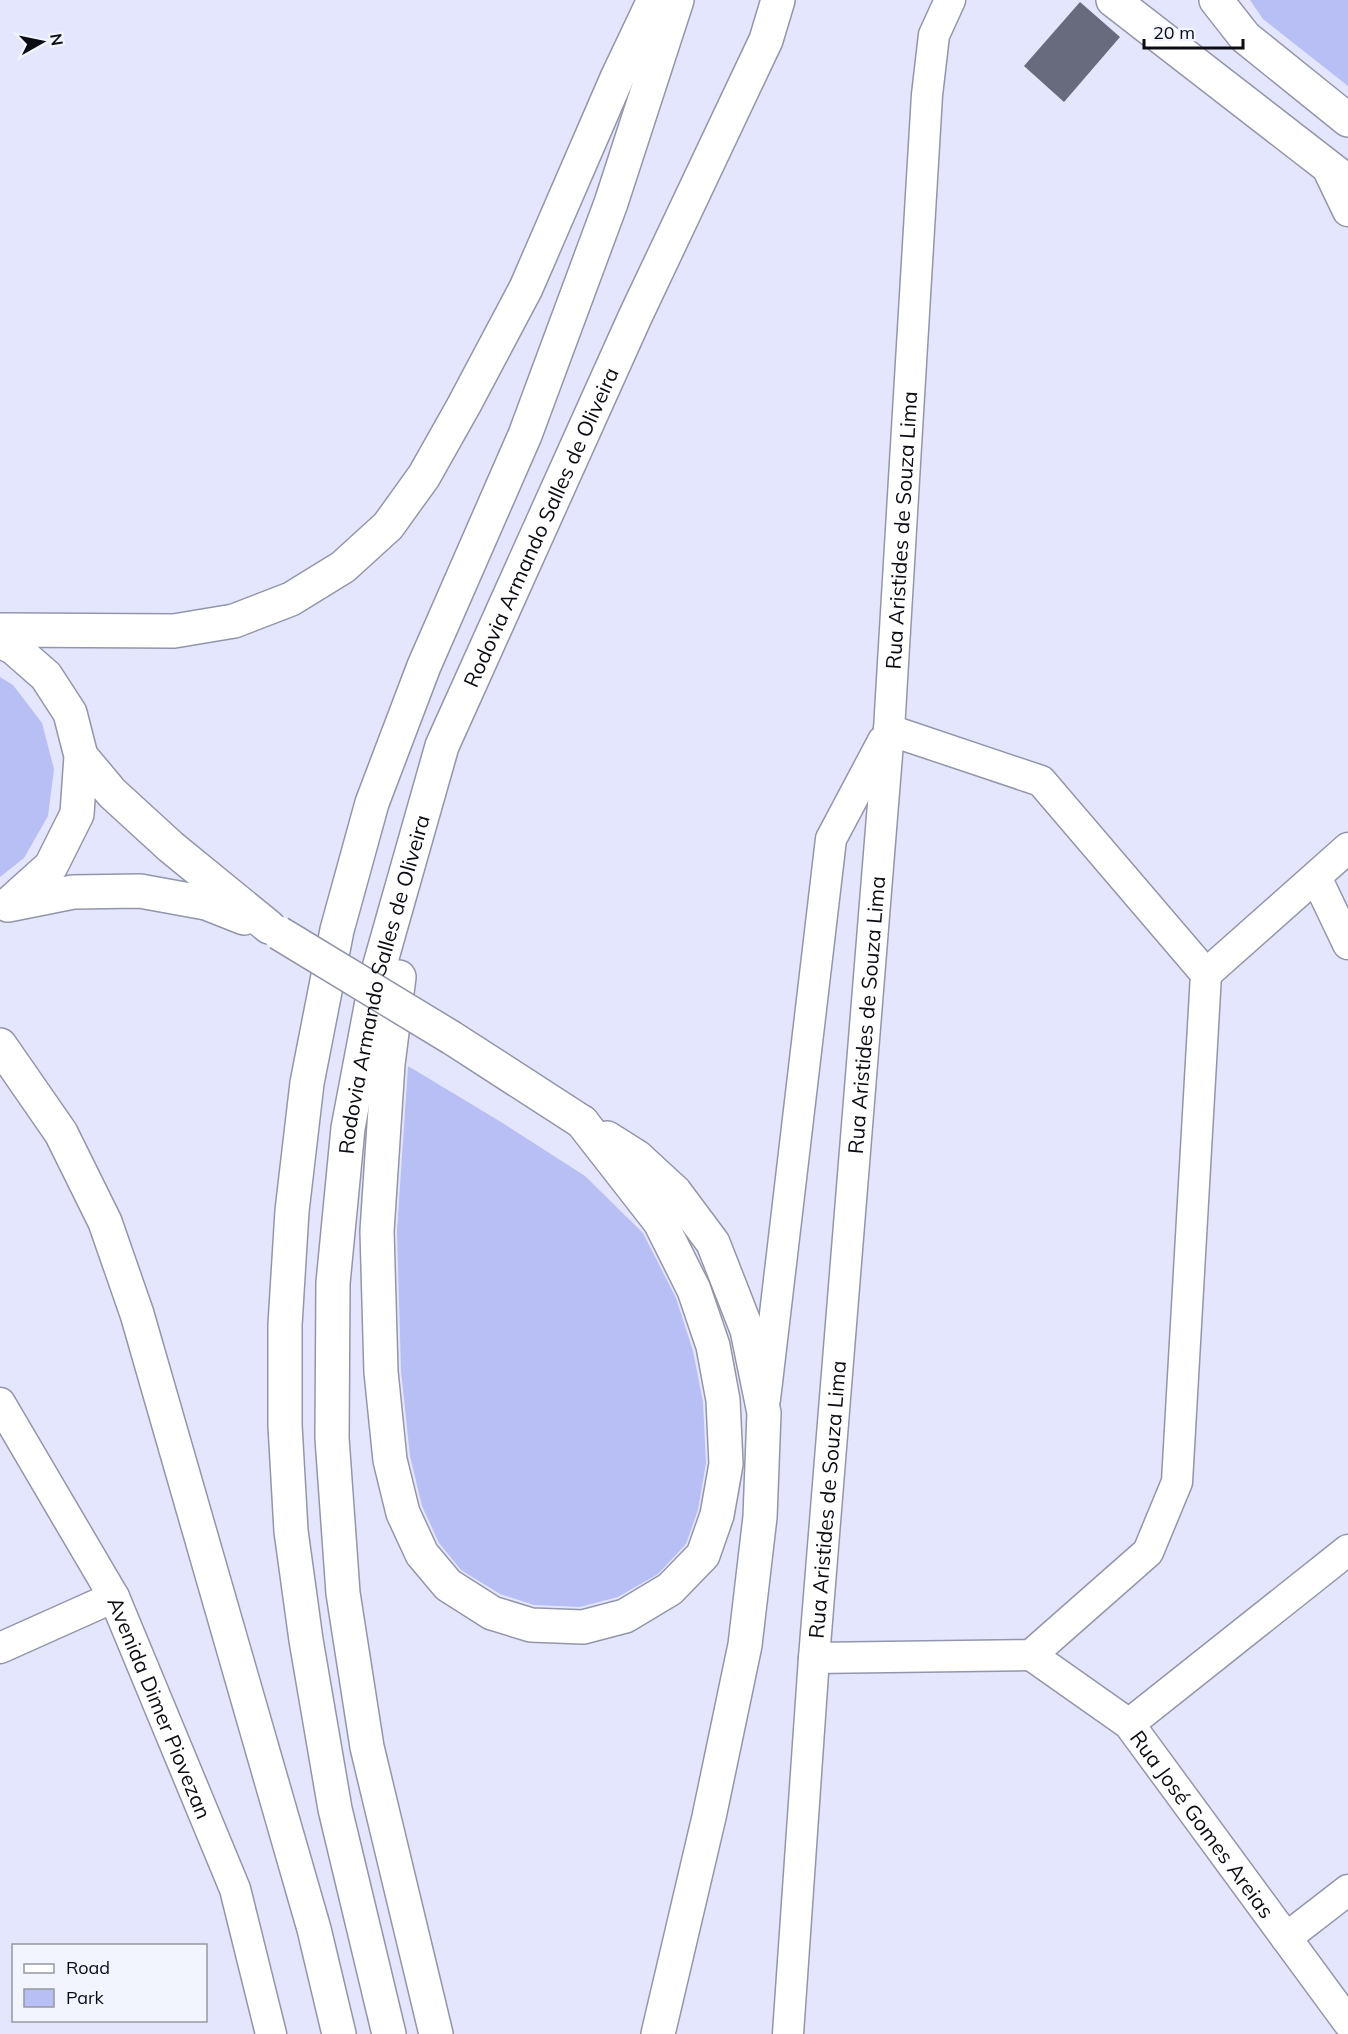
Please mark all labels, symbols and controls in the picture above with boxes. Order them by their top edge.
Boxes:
north arrow [12,12,72,72]
scale bar [1144,12,1243,50]
text: 20 m [1153,21,1195,44]
text: N [46,32,68,47]
street label: Rodovia Armando Salles de Oliveira [457,363,624,691]
street label: Rua Aristides de Souza Lima [880,390,922,670]
street label: Rodovia Armando Salles de Oliveira [333,812,435,1155]
street label: Rua Aristides de Souza Lima [842,875,890,1155]
street label: Rua Aristides de Souza Lima [803,1360,851,1639]
street label: Avenida Dimer Piovezan [102,1593,217,1823]
street label: Rua José Gomes Areias [1125,1725,1280,1923]
legend [12,1944,207,2022]
text: Road [66,1956,110,1979]
text: Park [66,1986,105,2009]

